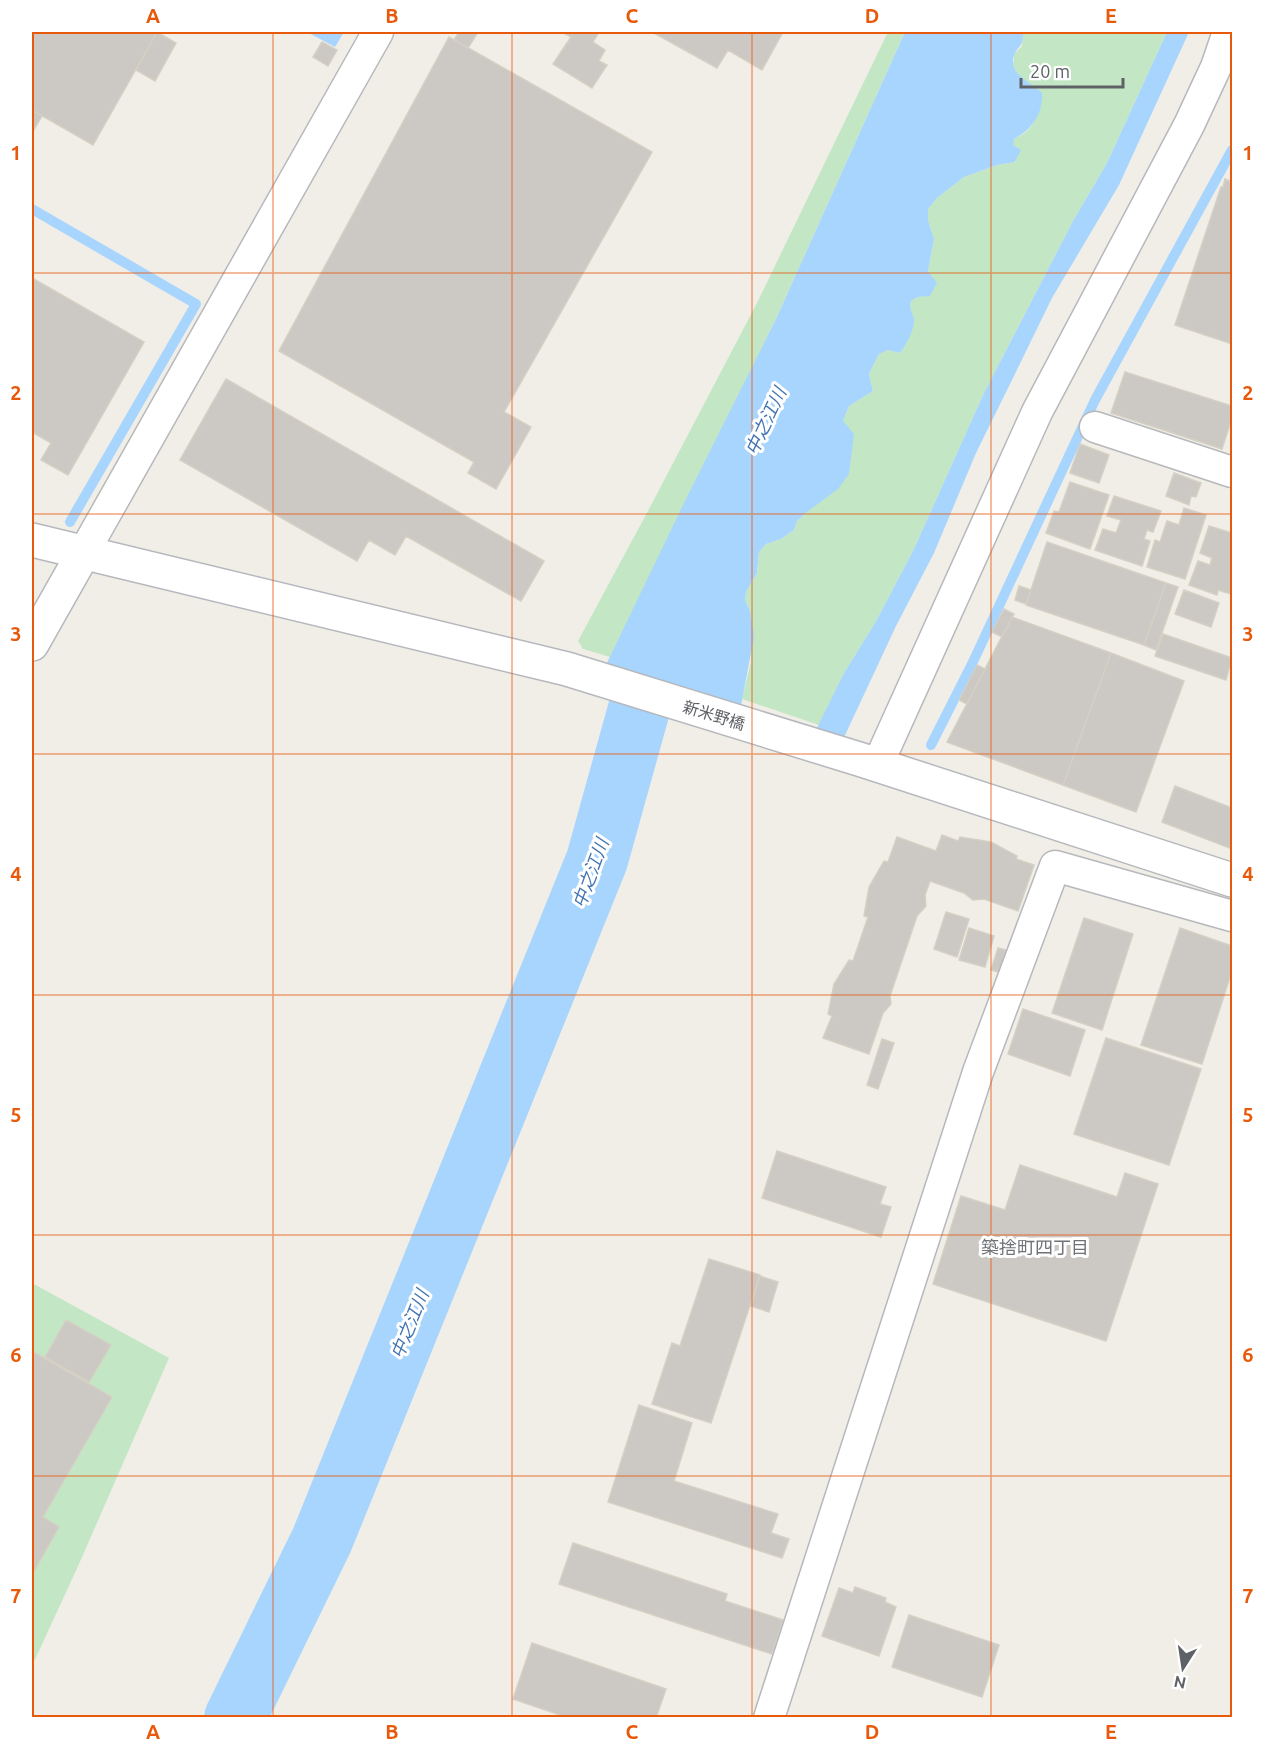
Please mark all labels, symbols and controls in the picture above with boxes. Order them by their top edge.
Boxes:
text: A [146,4,160,27]
text: B [385,4,399,27]
text: C [626,4,639,27]
text: D [865,4,879,27]
text: E [1105,4,1117,27]
scale bar [1021,51,1123,89]
text: 20 m [1030,61,1070,81]
text: 1 [10,141,22,164]
text: 1 [1242,141,1254,164]
text: 2 [10,381,22,404]
text: 2 [1242,381,1254,404]
water label: 中之江川 [741,382,790,458]
text: 3 [10,622,22,645]
text: 3 [1242,622,1254,645]
street label: 新米野橋 [681,697,747,733]
water label: 中之江川 [568,834,612,910]
text: 4 [10,862,22,885]
text: 4 [1242,862,1254,885]
text: 5 [10,1103,22,1126]
text: 5 [1242,1103,1254,1126]
district label: 築捨町四丁目 [981,1237,1089,1257]
water label: 中之江川 [386,1285,433,1361]
text: 6 [10,1343,22,1366]
text: 6 [1242,1343,1254,1366]
text: 7 [10,1584,22,1607]
text: 7 [1242,1584,1254,1607]
north arrow [1153,1638,1213,1698]
text: N [1172,1673,1188,1693]
text: A [146,1720,160,1743]
text: B [385,1720,399,1743]
text: C [626,1720,639,1743]
text: D [865,1720,879,1743]
text: E [1105,1720,1117,1743]

